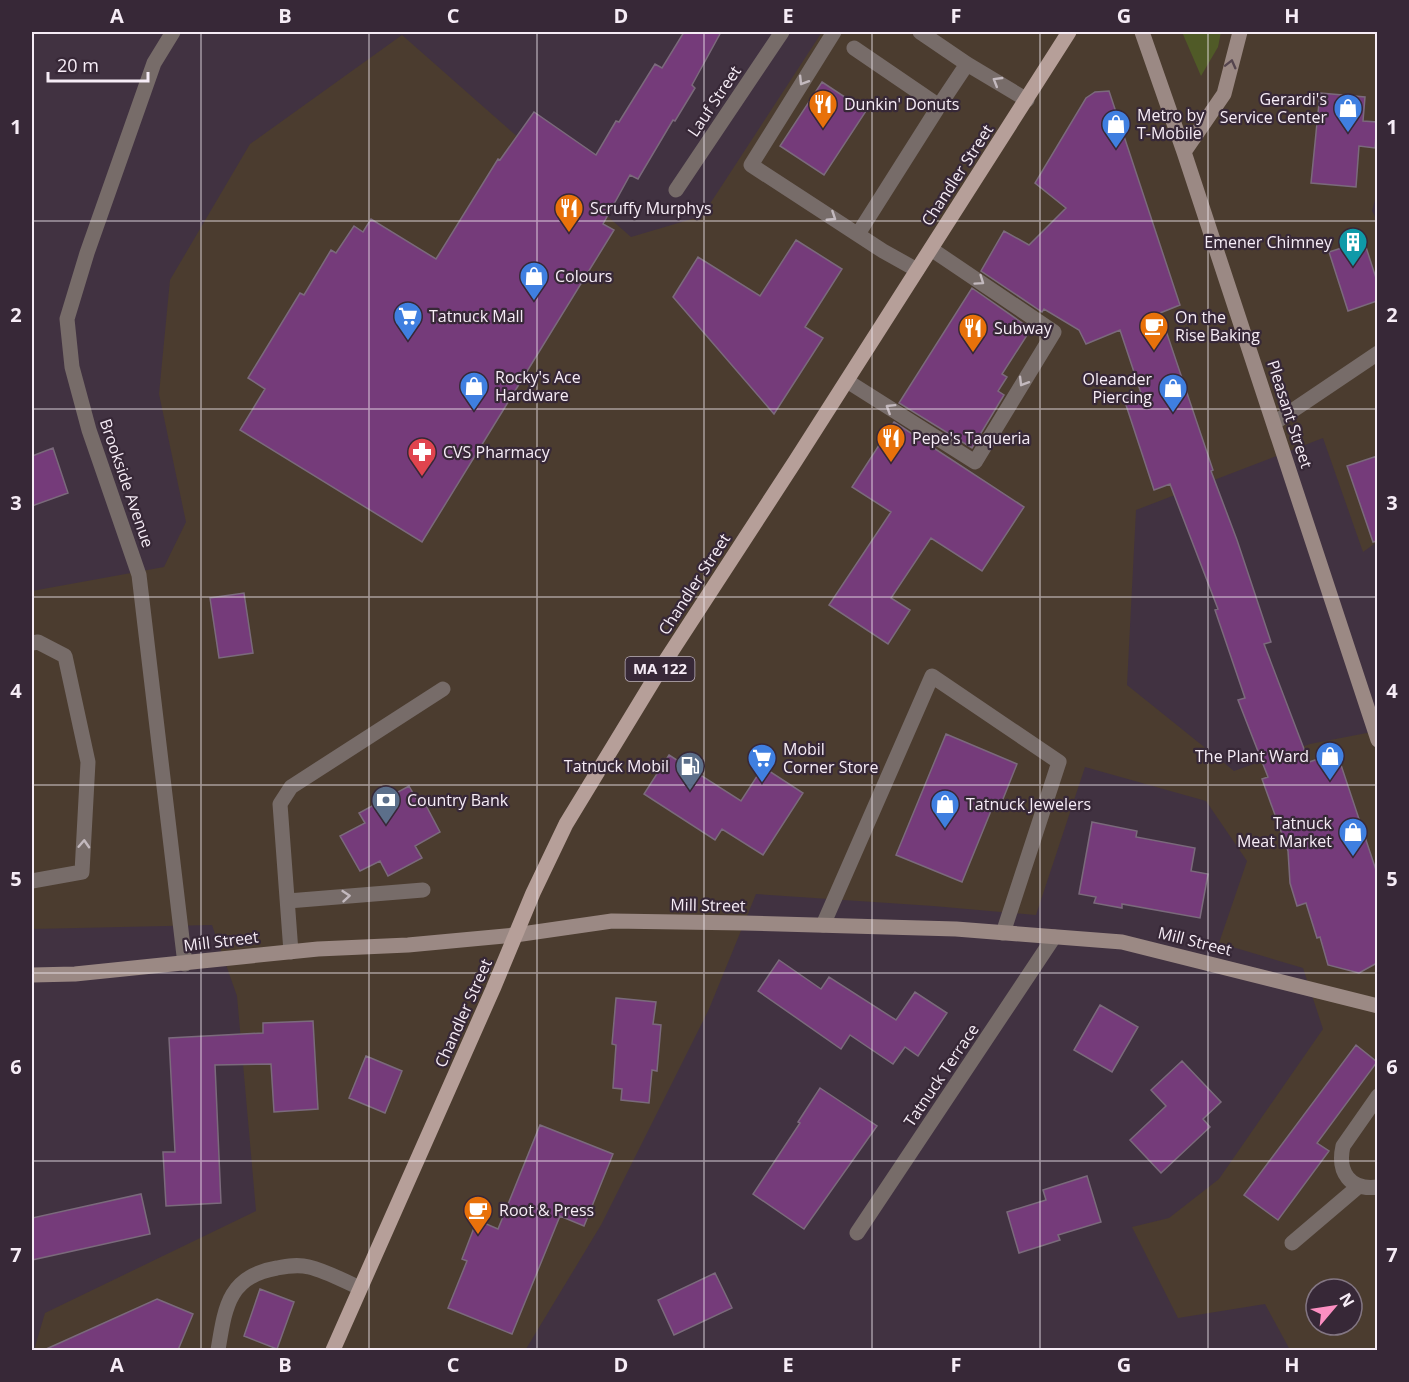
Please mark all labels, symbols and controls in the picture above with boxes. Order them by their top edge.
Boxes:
text: A [110,2,124,29]
text: B [278,2,292,29]
text: C [447,2,460,29]
text: D [614,2,628,29]
text: E [782,2,794,29]
text: F [951,2,961,29]
text: G [1117,2,1131,29]
text: H [1284,2,1300,29]
scale bar [48,45,148,83]
text: 20 m [57,53,99,77]
one-way arrow [1224,60,1237,70]
street label: Lauf Street [682,61,746,141]
one-way arrow [799,74,810,85]
one-way arrow [993,77,1003,89]
restaurant icon: Dunkin' Donuts [807,88,839,130]
place label: Gerardi's Service Center [1220,88,1327,128]
shop icon: Gerardi's Service Center [1332,92,1364,134]
place label: Dunkin' Donuts [844,93,959,115]
place label: Metro by T-Mobile [1137,104,1205,144]
shop icon: Metro by T-Mobile [1100,108,1132,150]
text: 1 [10,113,22,140]
text: 1 [1386,113,1398,140]
street label: Chandler Street [916,120,998,230]
restaurant icon: Scruffy Murphys [553,192,585,234]
place label: Scruffy Murphys [590,197,712,219]
one-way arrow [825,209,836,220]
building icon: Emener Chimney [1337,226,1369,268]
place label: Emener Chimney [1204,231,1333,253]
shop icon: Colours [518,260,550,302]
place label: Colours [555,265,612,287]
one-way arrow [973,274,984,285]
supermarket icon: Tatnuck Mall [392,300,424,342]
text: 2 [10,301,22,328]
text: 2 [1386,301,1398,328]
place label: Tatnuck Mall [429,305,524,327]
place label: On the Rise Baking [1175,306,1260,346]
cafe icon: On the Rise Baking [1138,310,1170,352]
restaurant icon: Subway [957,312,989,354]
place label: Subway [994,317,1053,339]
street label: Pleasant Street [1262,357,1318,471]
place label: Rocky's Ace Hardware [495,366,581,406]
place label: Oleander Piercing [1083,368,1152,408]
shop icon: Rocky's Ace Hardware [458,370,490,412]
shop icon: Oleander Piercing [1157,372,1189,414]
one-way arrow [1019,376,1031,386]
one-way arrow [886,405,897,416]
street label: Brookside Avenue [95,416,159,550]
restaurant icon: Pepe's Taqueria [875,422,907,464]
place label: Pepe's Taqueria [912,427,1030,449]
pharmacy icon: CVS Pharmacy [406,436,438,478]
place label: CVS Pharmacy [443,441,551,463]
text: 3 [10,489,22,516]
text: 3 [1386,489,1398,516]
street label: Chandler Street [653,529,735,639]
road number: MA 122 [626,657,694,681]
text: 4 [10,677,22,704]
text: 4 [1386,677,1398,704]
place label: Mobil Corner Store [783,738,878,778]
shop icon: The Plant Ward [1314,740,1346,782]
supermarket icon: Mobil Corner Store [746,742,778,784]
place label: The Plant Ward [1195,745,1309,767]
fuel station icon: Tatnuck Mobil [674,750,706,792]
place label: Tatnuck Mobil [564,755,669,777]
bank icon: Country Bank [370,784,402,826]
shop icon: Tatnuck Jewelers [929,788,961,830]
place label: Country Bank [407,789,509,811]
place label: Tatnuck Jewelers [966,793,1091,815]
place label: Tatnuck Meat Market [1237,812,1333,852]
shop icon: Tatnuck Meat Market [1337,816,1369,858]
one-way arrow [77,840,90,849]
text: 5 [10,865,22,892]
text: 5 [1386,865,1398,892]
one-way arrow [341,890,350,903]
street label: Mill Street [670,893,746,917]
street label: Mill Street [1156,921,1235,961]
street label: Mill Street [182,925,260,957]
street label: Chandler Street [429,955,497,1071]
street label: Tatnuck Terrace [898,1019,984,1131]
text: 6 [10,1053,22,1080]
text: 6 [1386,1053,1398,1080]
cafe icon: Root & Press [462,1194,494,1236]
place label: Root & Press [499,1199,594,1221]
text: 7 [10,1241,22,1268]
text: 7 [1386,1241,1398,1268]
north arrow [1304,1277,1364,1337]
text: N [1334,1289,1360,1311]
text: A [110,1351,124,1378]
text: B [278,1351,292,1378]
text: C [447,1351,460,1378]
text: D [614,1351,628,1378]
text: E [782,1351,794,1378]
text: F [951,1351,961,1378]
text: G [1117,1351,1131,1378]
text: H [1284,1351,1300,1378]

